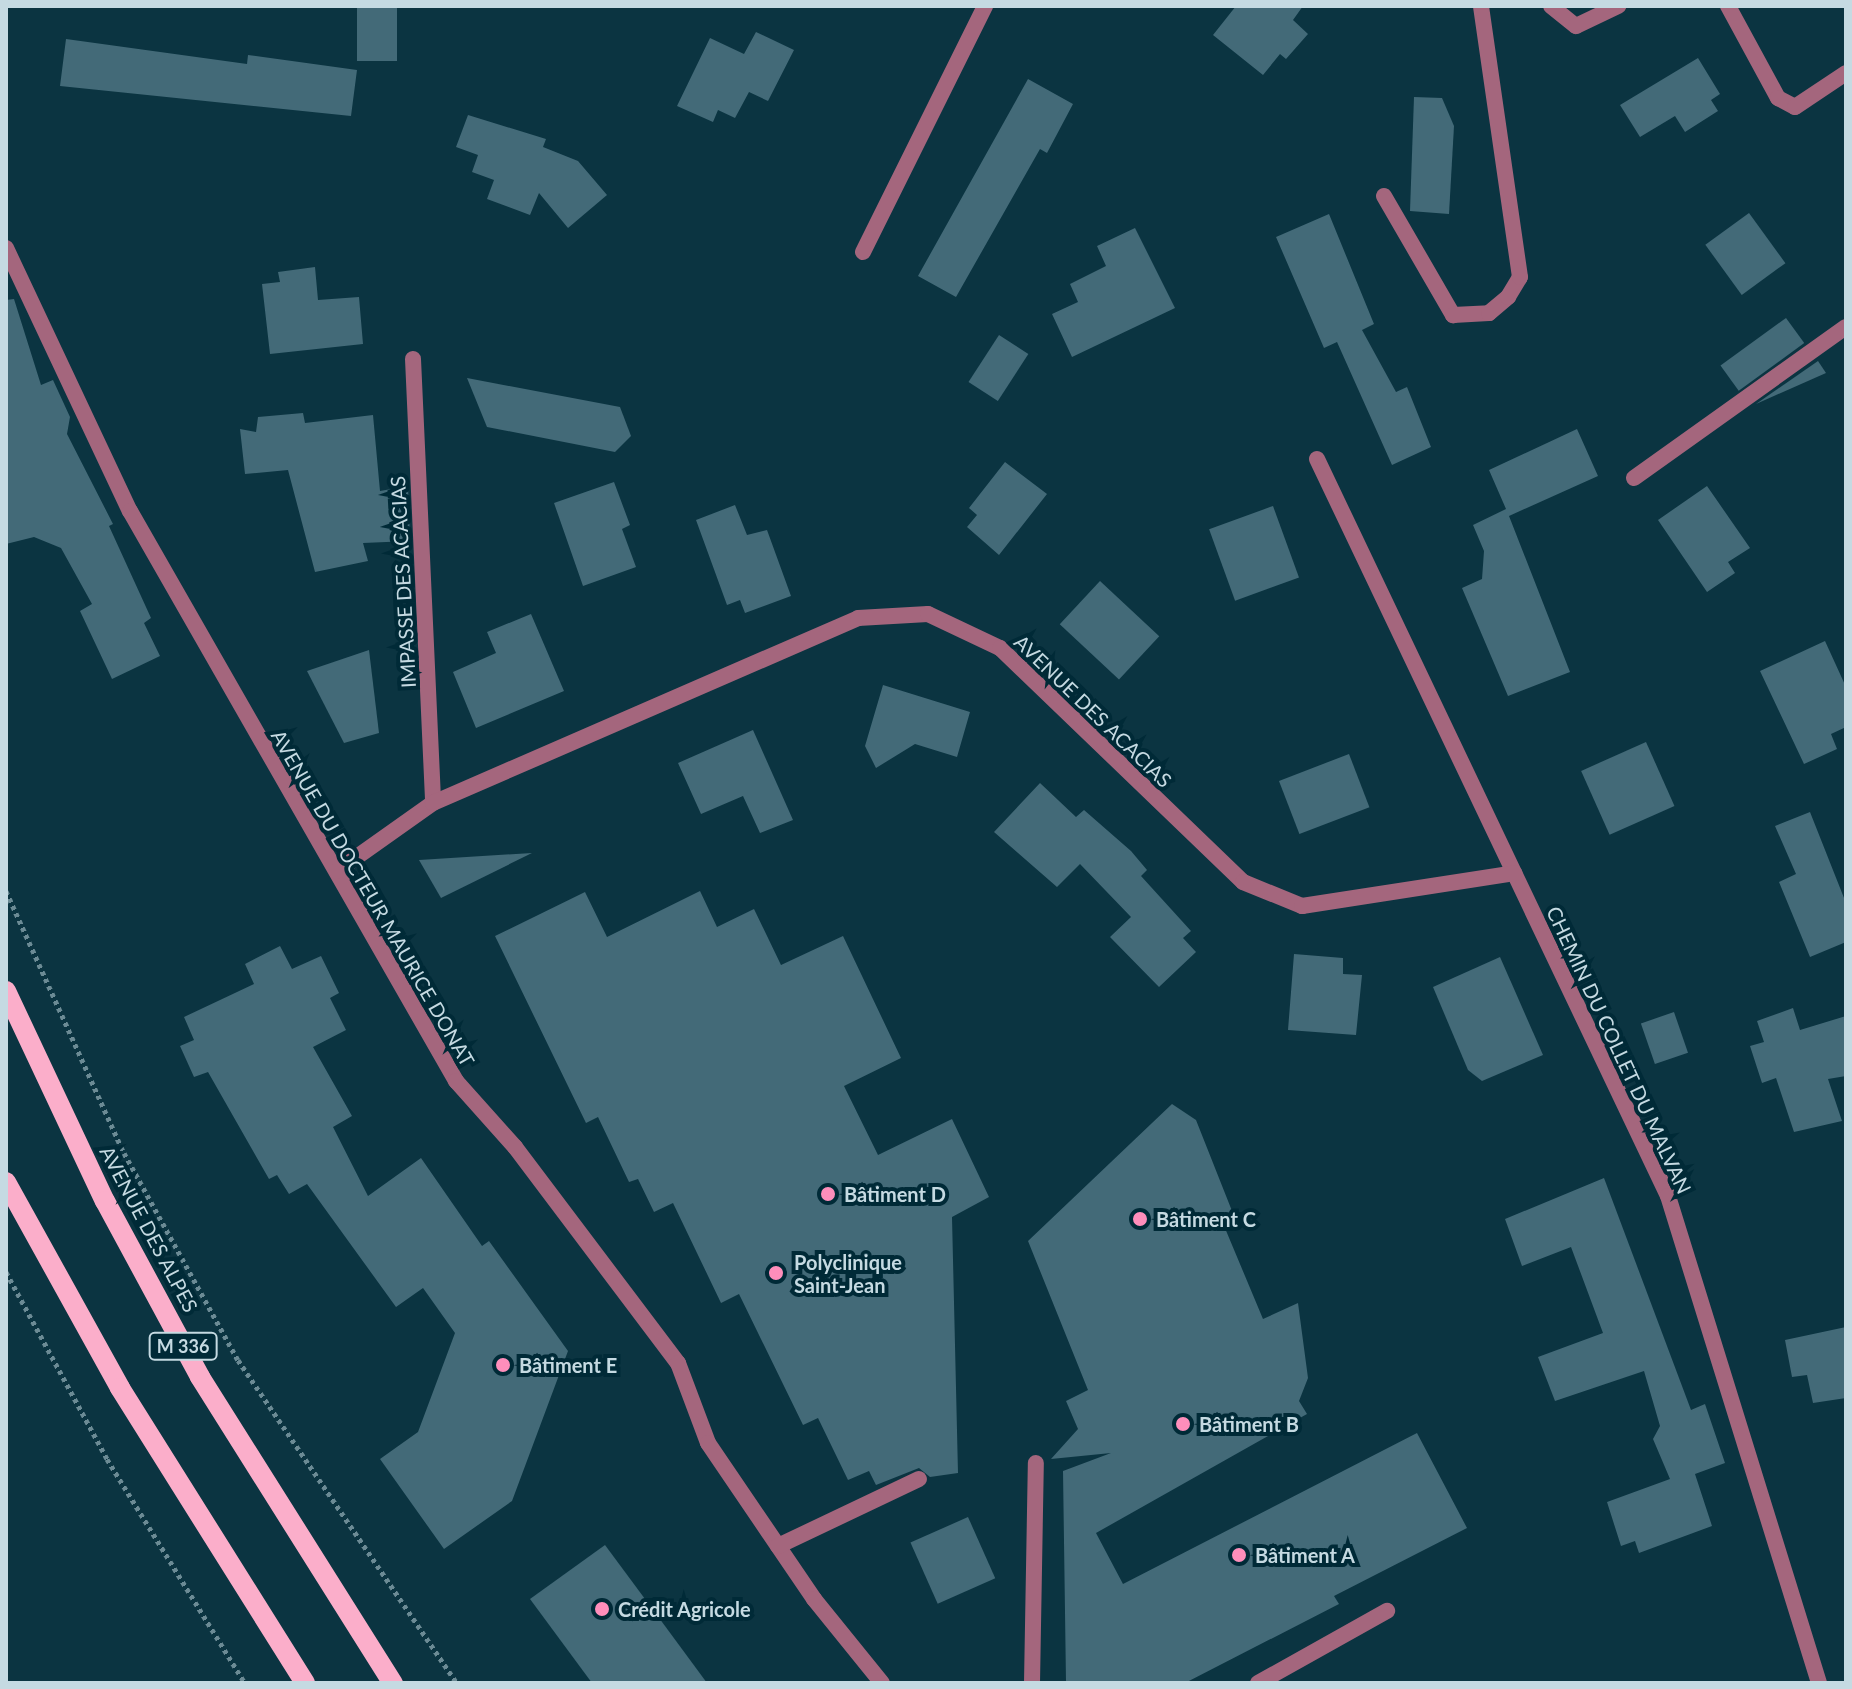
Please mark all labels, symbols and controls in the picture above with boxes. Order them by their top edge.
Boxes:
street label: IMPASSE DES ACACIAS [385,475,421,689]
street label: AVENUE DES ACACIAS [1009,629,1177,793]
street label: AVENUE DU DOCTEUR MAURICE DONAT [266,725,480,1071]
street label: CHEMIN DU COLLET DU MALVAN [1542,902,1696,1198]
street label: AVENUE DES ALPES [95,1142,203,1316]
place label: Bâtiment D [844,1182,946,1206]
marker: Bâtiment D [819,1185,837,1203]
place label: Bâtiment C [1156,1207,1256,1231]
marker: Bâtiment C [1131,1210,1149,1228]
place label: Polyclinique Saint-Jean [794,1250,902,1297]
marker: Polyclinique Saint-Jean [765,1262,787,1284]
road number: M 336 [147,1332,219,1360]
place label: Bâtiment E [519,1353,617,1377]
marker: Bâtiment E [494,1356,512,1374]
place label: Bâtiment B [1199,1412,1299,1436]
marker: Bâtiment B [1174,1415,1192,1433]
place label: Bâtiment A [1255,1543,1356,1567]
marker: Bâtiment A [1230,1546,1248,1564]
place label: Crédit Agricole [618,1597,751,1621]
marker: Crédit Agricole [593,1600,611,1618]

